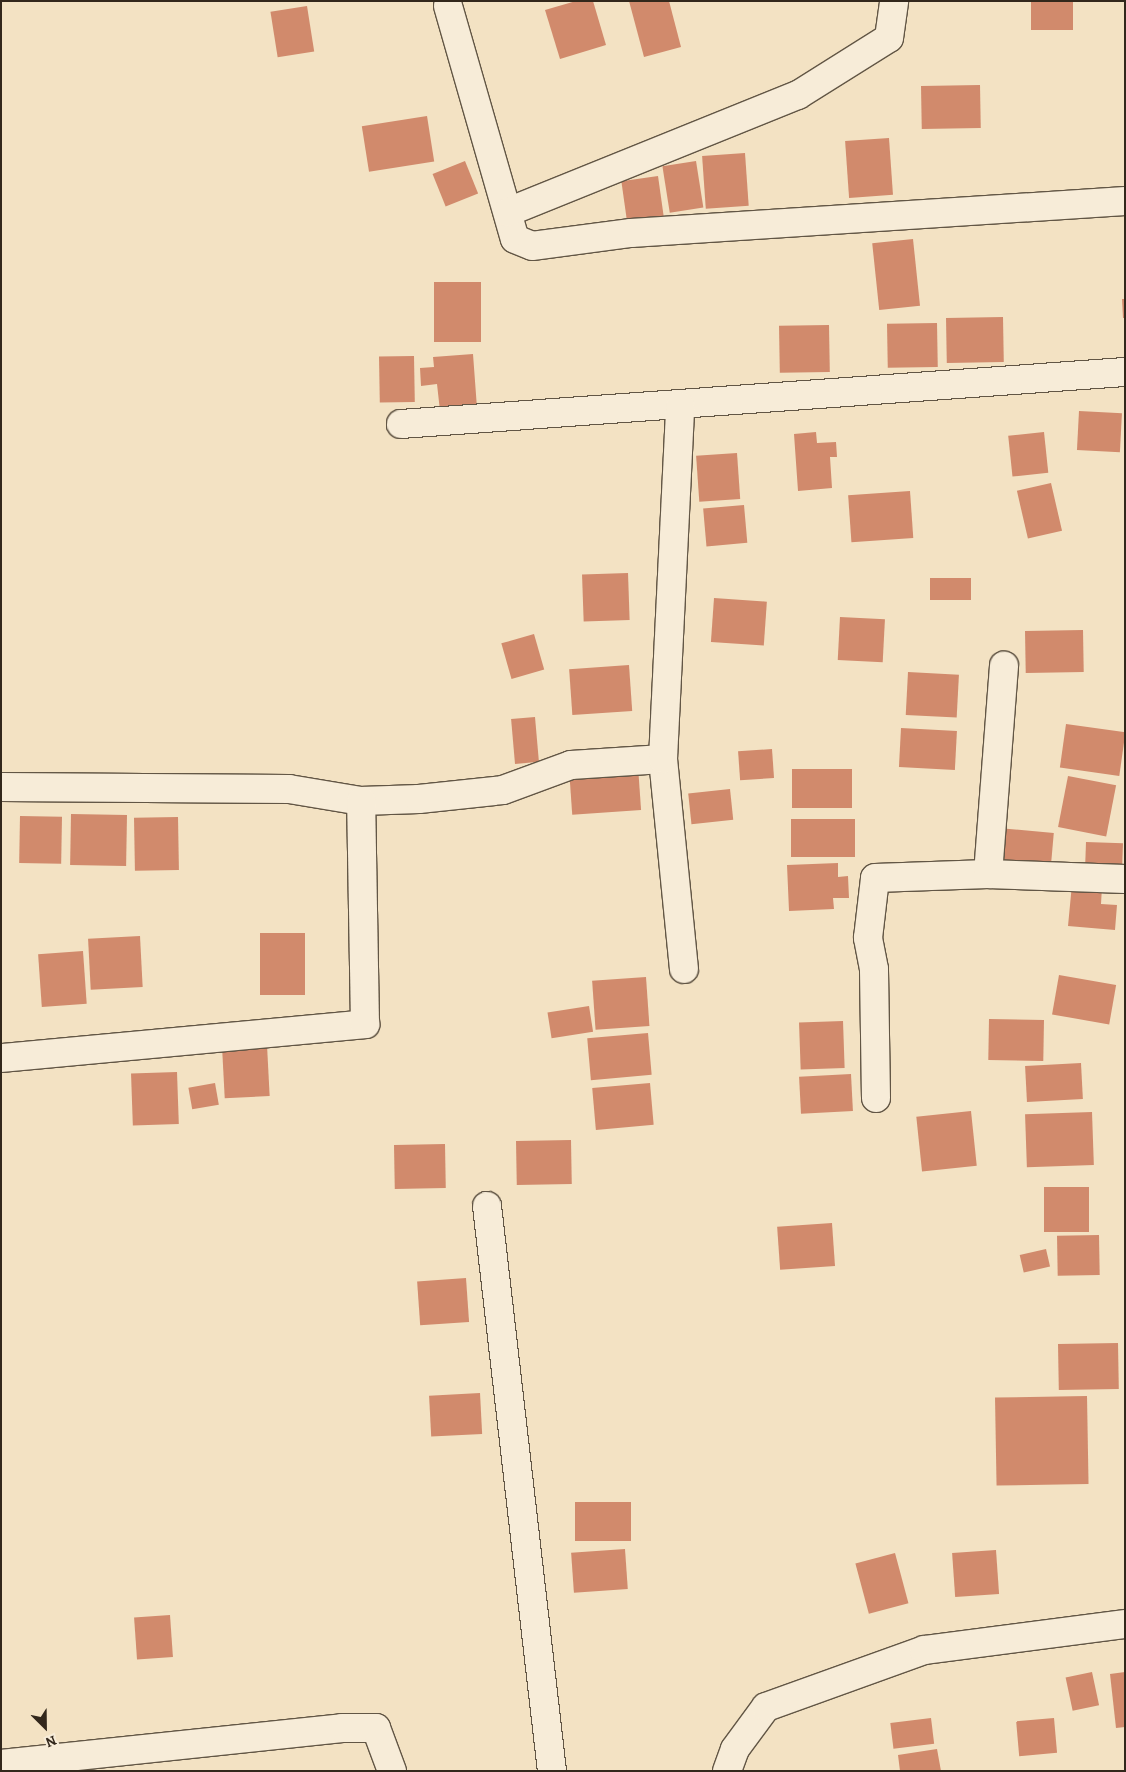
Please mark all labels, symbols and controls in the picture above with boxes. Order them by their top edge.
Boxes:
north arrow [20,1702,70,1752]
text: N [43,1731,59,1752]

